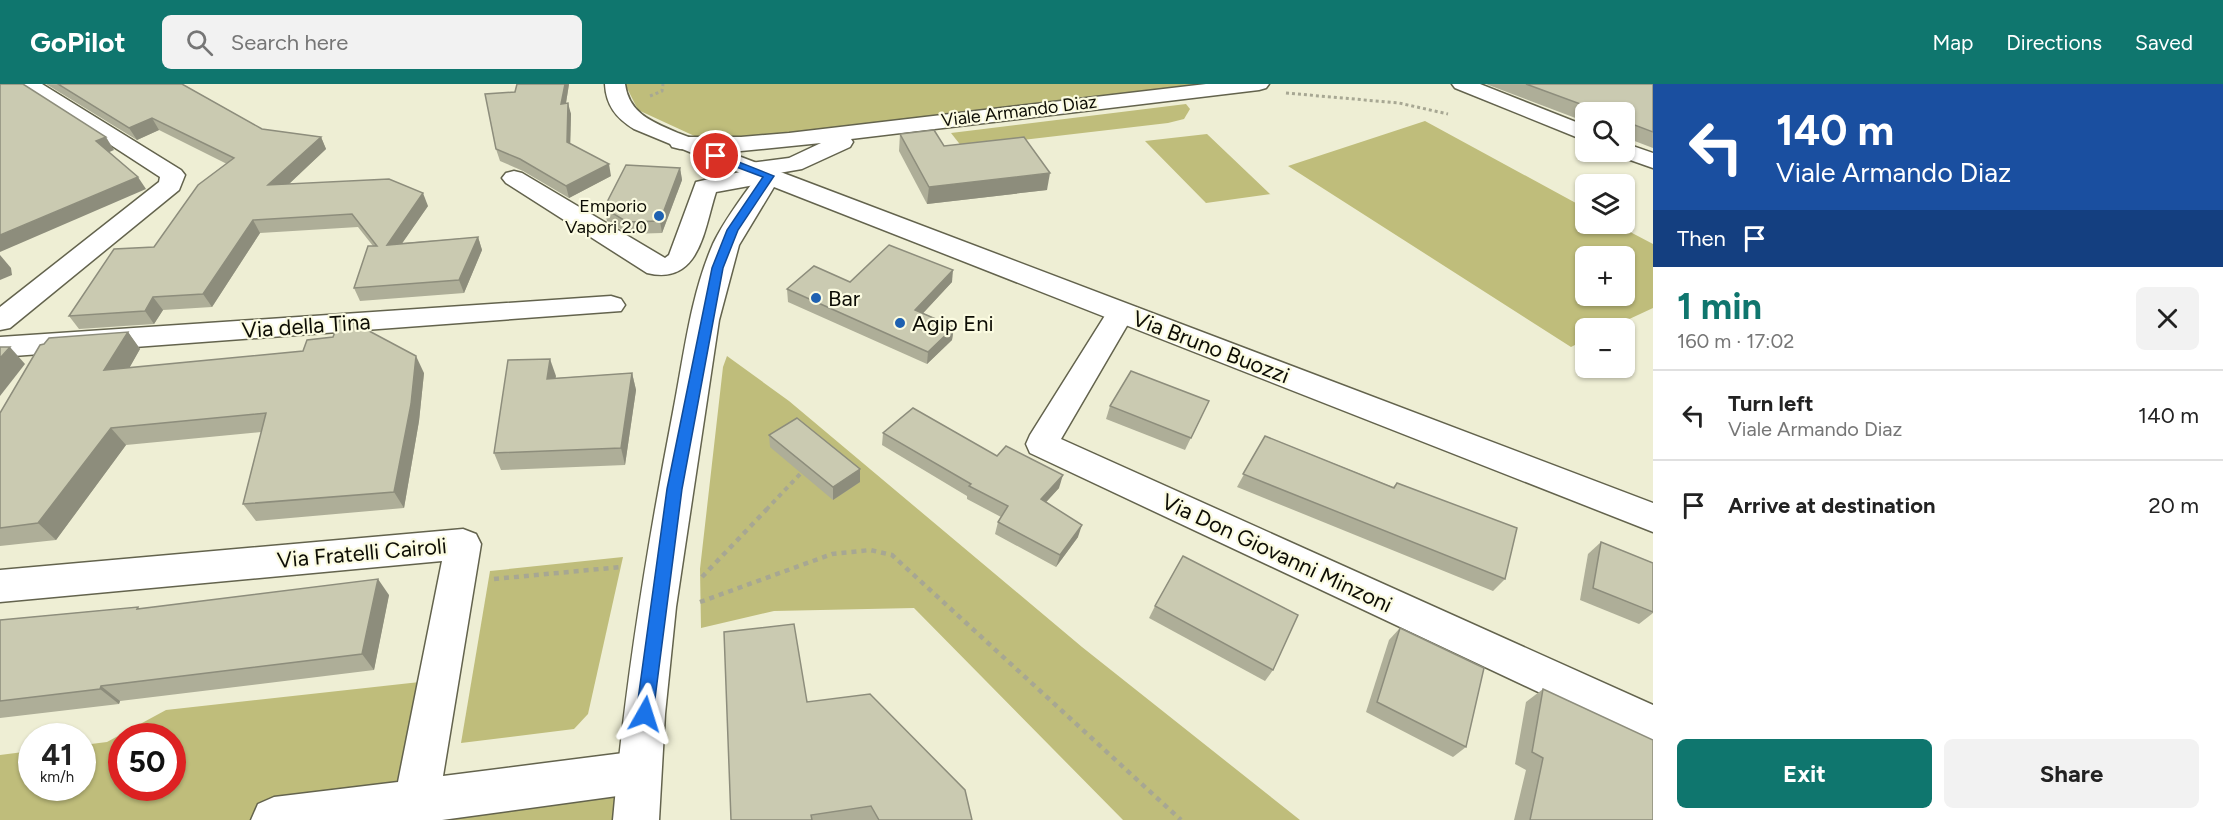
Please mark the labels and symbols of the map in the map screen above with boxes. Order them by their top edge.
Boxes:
street label: Viale Armando Diaz [940,91,1098,131]
pin [690,130,741,181]
place label: Emporio Vapori 2.0 [565,195,647,238]
marker: Emporio Vapori 2.0 [652,209,666,223]
place label: Bar [828,285,861,312]
marker: Bar [809,291,823,305]
street label: Via Bruno Buozzi [1129,305,1293,389]
street label: Via della Tina [241,308,371,344]
place label: Agip Eni [912,310,994,337]
marker: Agip Eni [893,316,907,330]
street label: Via Don Giovanni Minzoni [1157,488,1397,618]
street label: Via Fratelli Cairoli [276,532,448,574]
position arrow [613,682,677,746]
speed limit sign: 50 [108,723,186,801]

